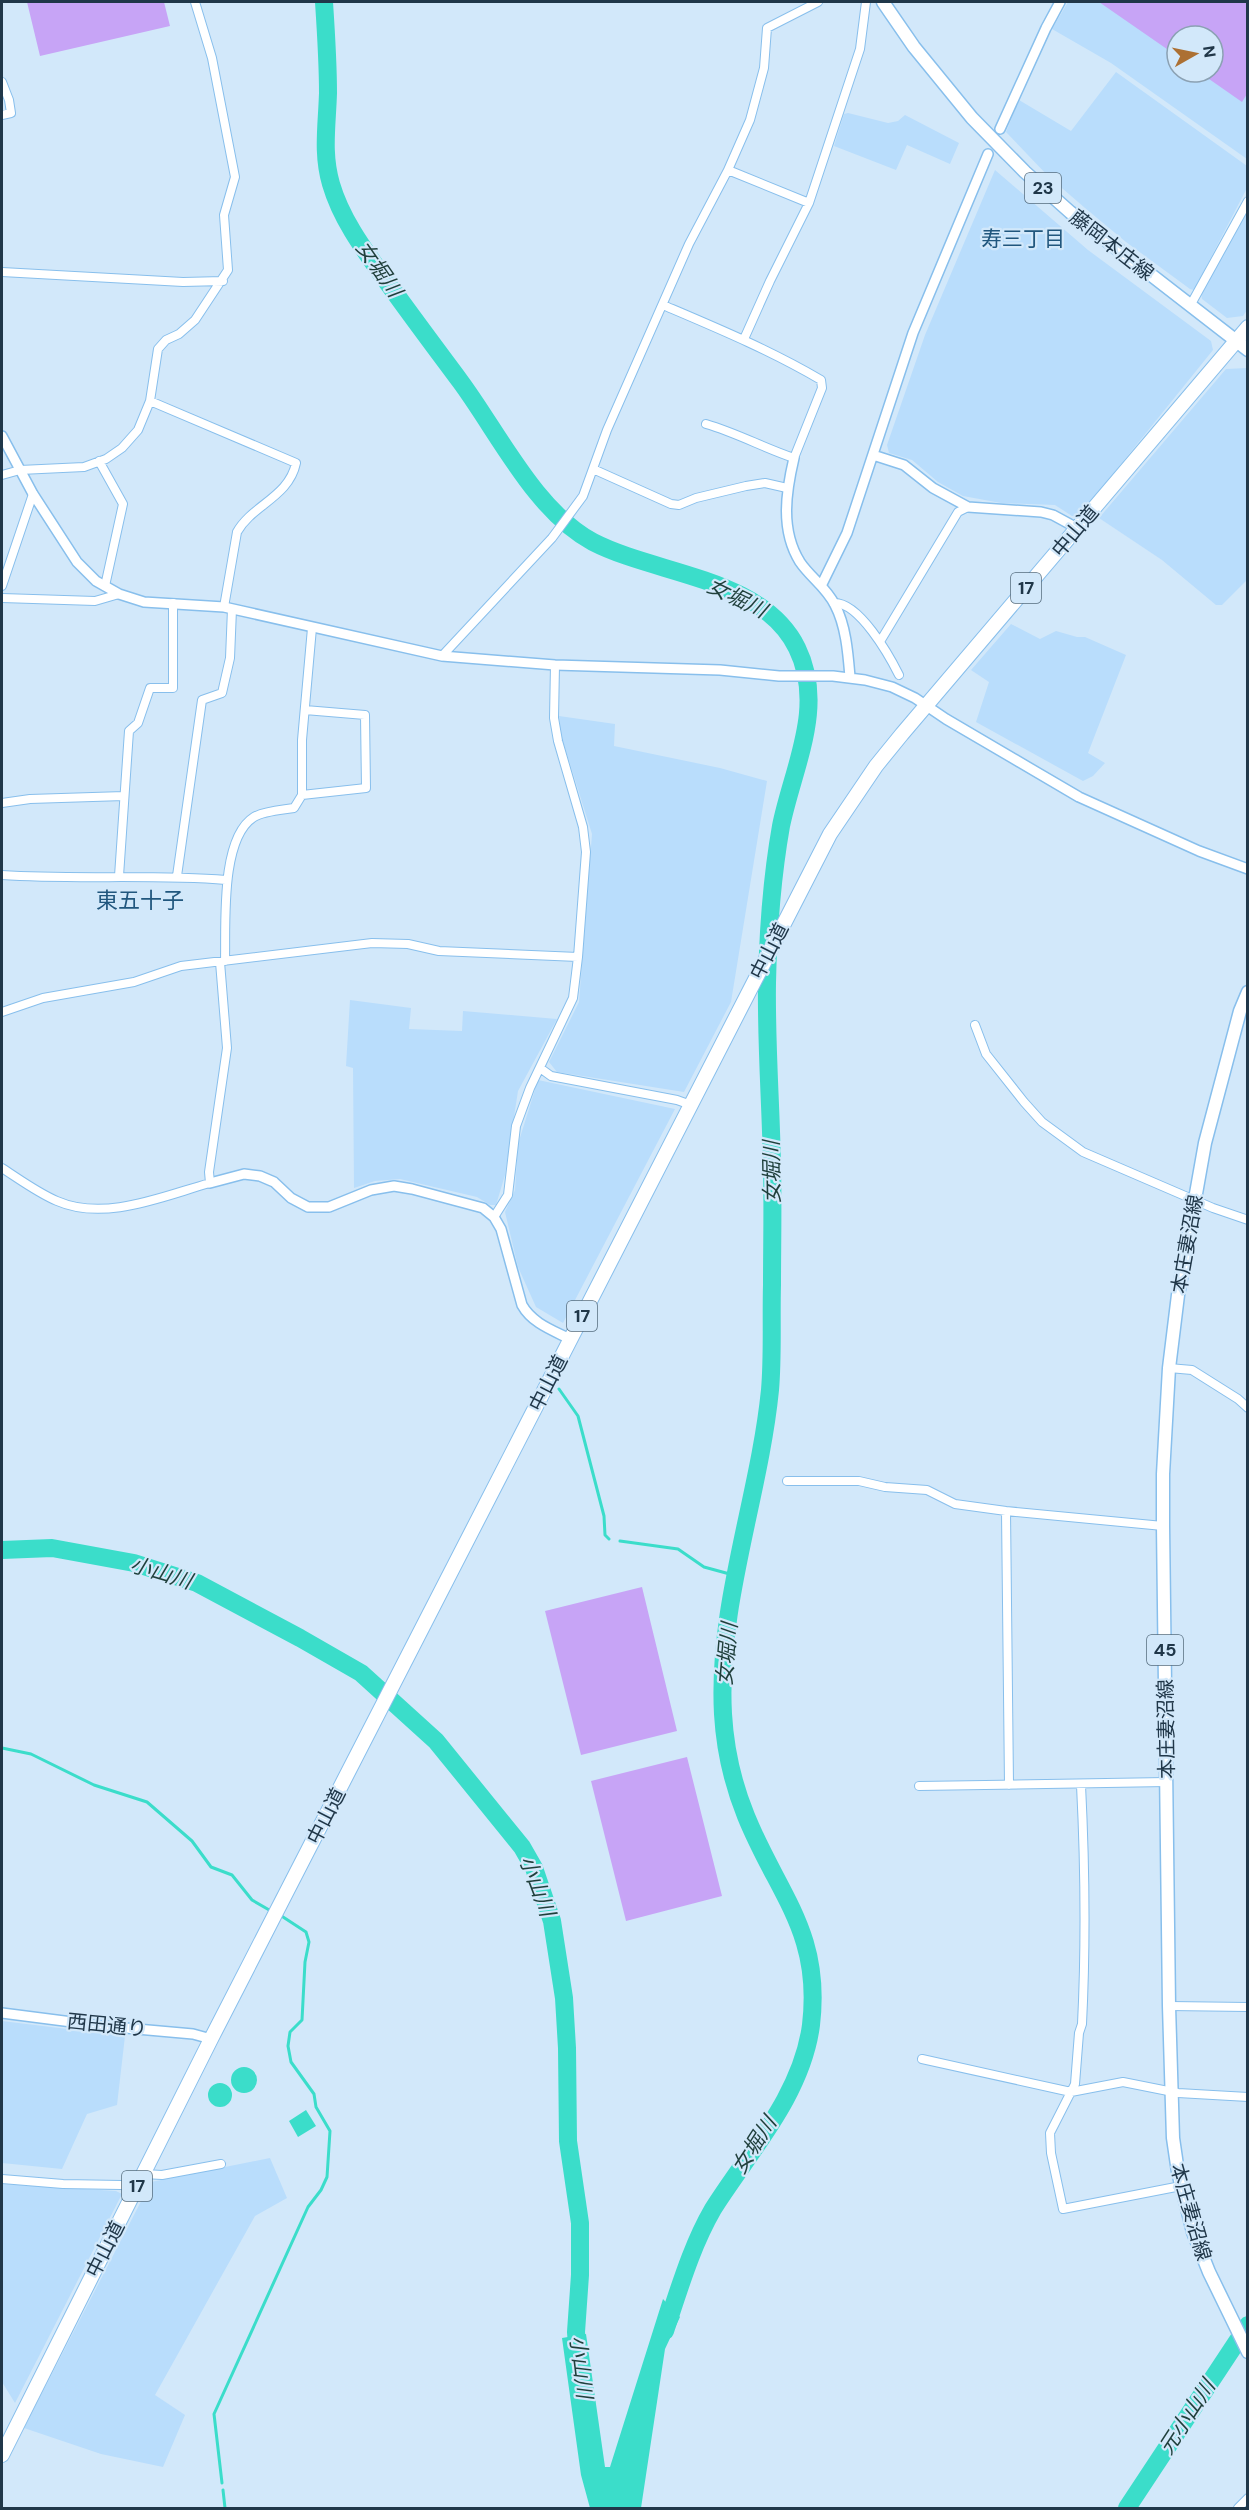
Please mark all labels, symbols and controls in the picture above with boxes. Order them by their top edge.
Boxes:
north arrow [1165,24,1225,84]
text: N [1198,44,1221,59]
road number: 23 [1025,173,1061,203]
street label: 藤岡本庄線 [1065,204,1159,286]
district label: 寿三丁目 [981,225,1065,253]
water label: 女堀川 [349,235,410,304]
street label: 中山道 [1046,500,1104,562]
water label: 女堀川 [703,572,773,625]
road number: 17 [1011,573,1041,603]
district label: 東五十子 [96,886,184,915]
street label: 中山道 [744,918,794,984]
water label: 女堀川 [757,1138,787,1204]
street label: 本庄妻沼線 [1166,1193,1208,1295]
road number: 17 [567,1301,597,1331]
street label: 中山道 [523,1350,573,1416]
water label: 小山川 [127,1550,197,1596]
water label: 女堀川 [710,1619,744,1687]
road number: 45 [1147,1635,1183,1665]
street label: 本庄妻沼線 [1152,1679,1180,1779]
street label: 中山道 [301,1783,351,1849]
water label: 小山川 [513,1852,562,1922]
street label: 西田通り [66,2008,148,2042]
water label: 女堀川 [725,2109,784,2179]
street label: 本庄妻沼線 [1165,2160,1217,2264]
road number: 17 [122,2171,152,2201]
street label: 中山道 [80,2216,130,2282]
water label: 小山川 [563,2334,599,2402]
water label: 元小山川 [1152,2372,1223,2460]

